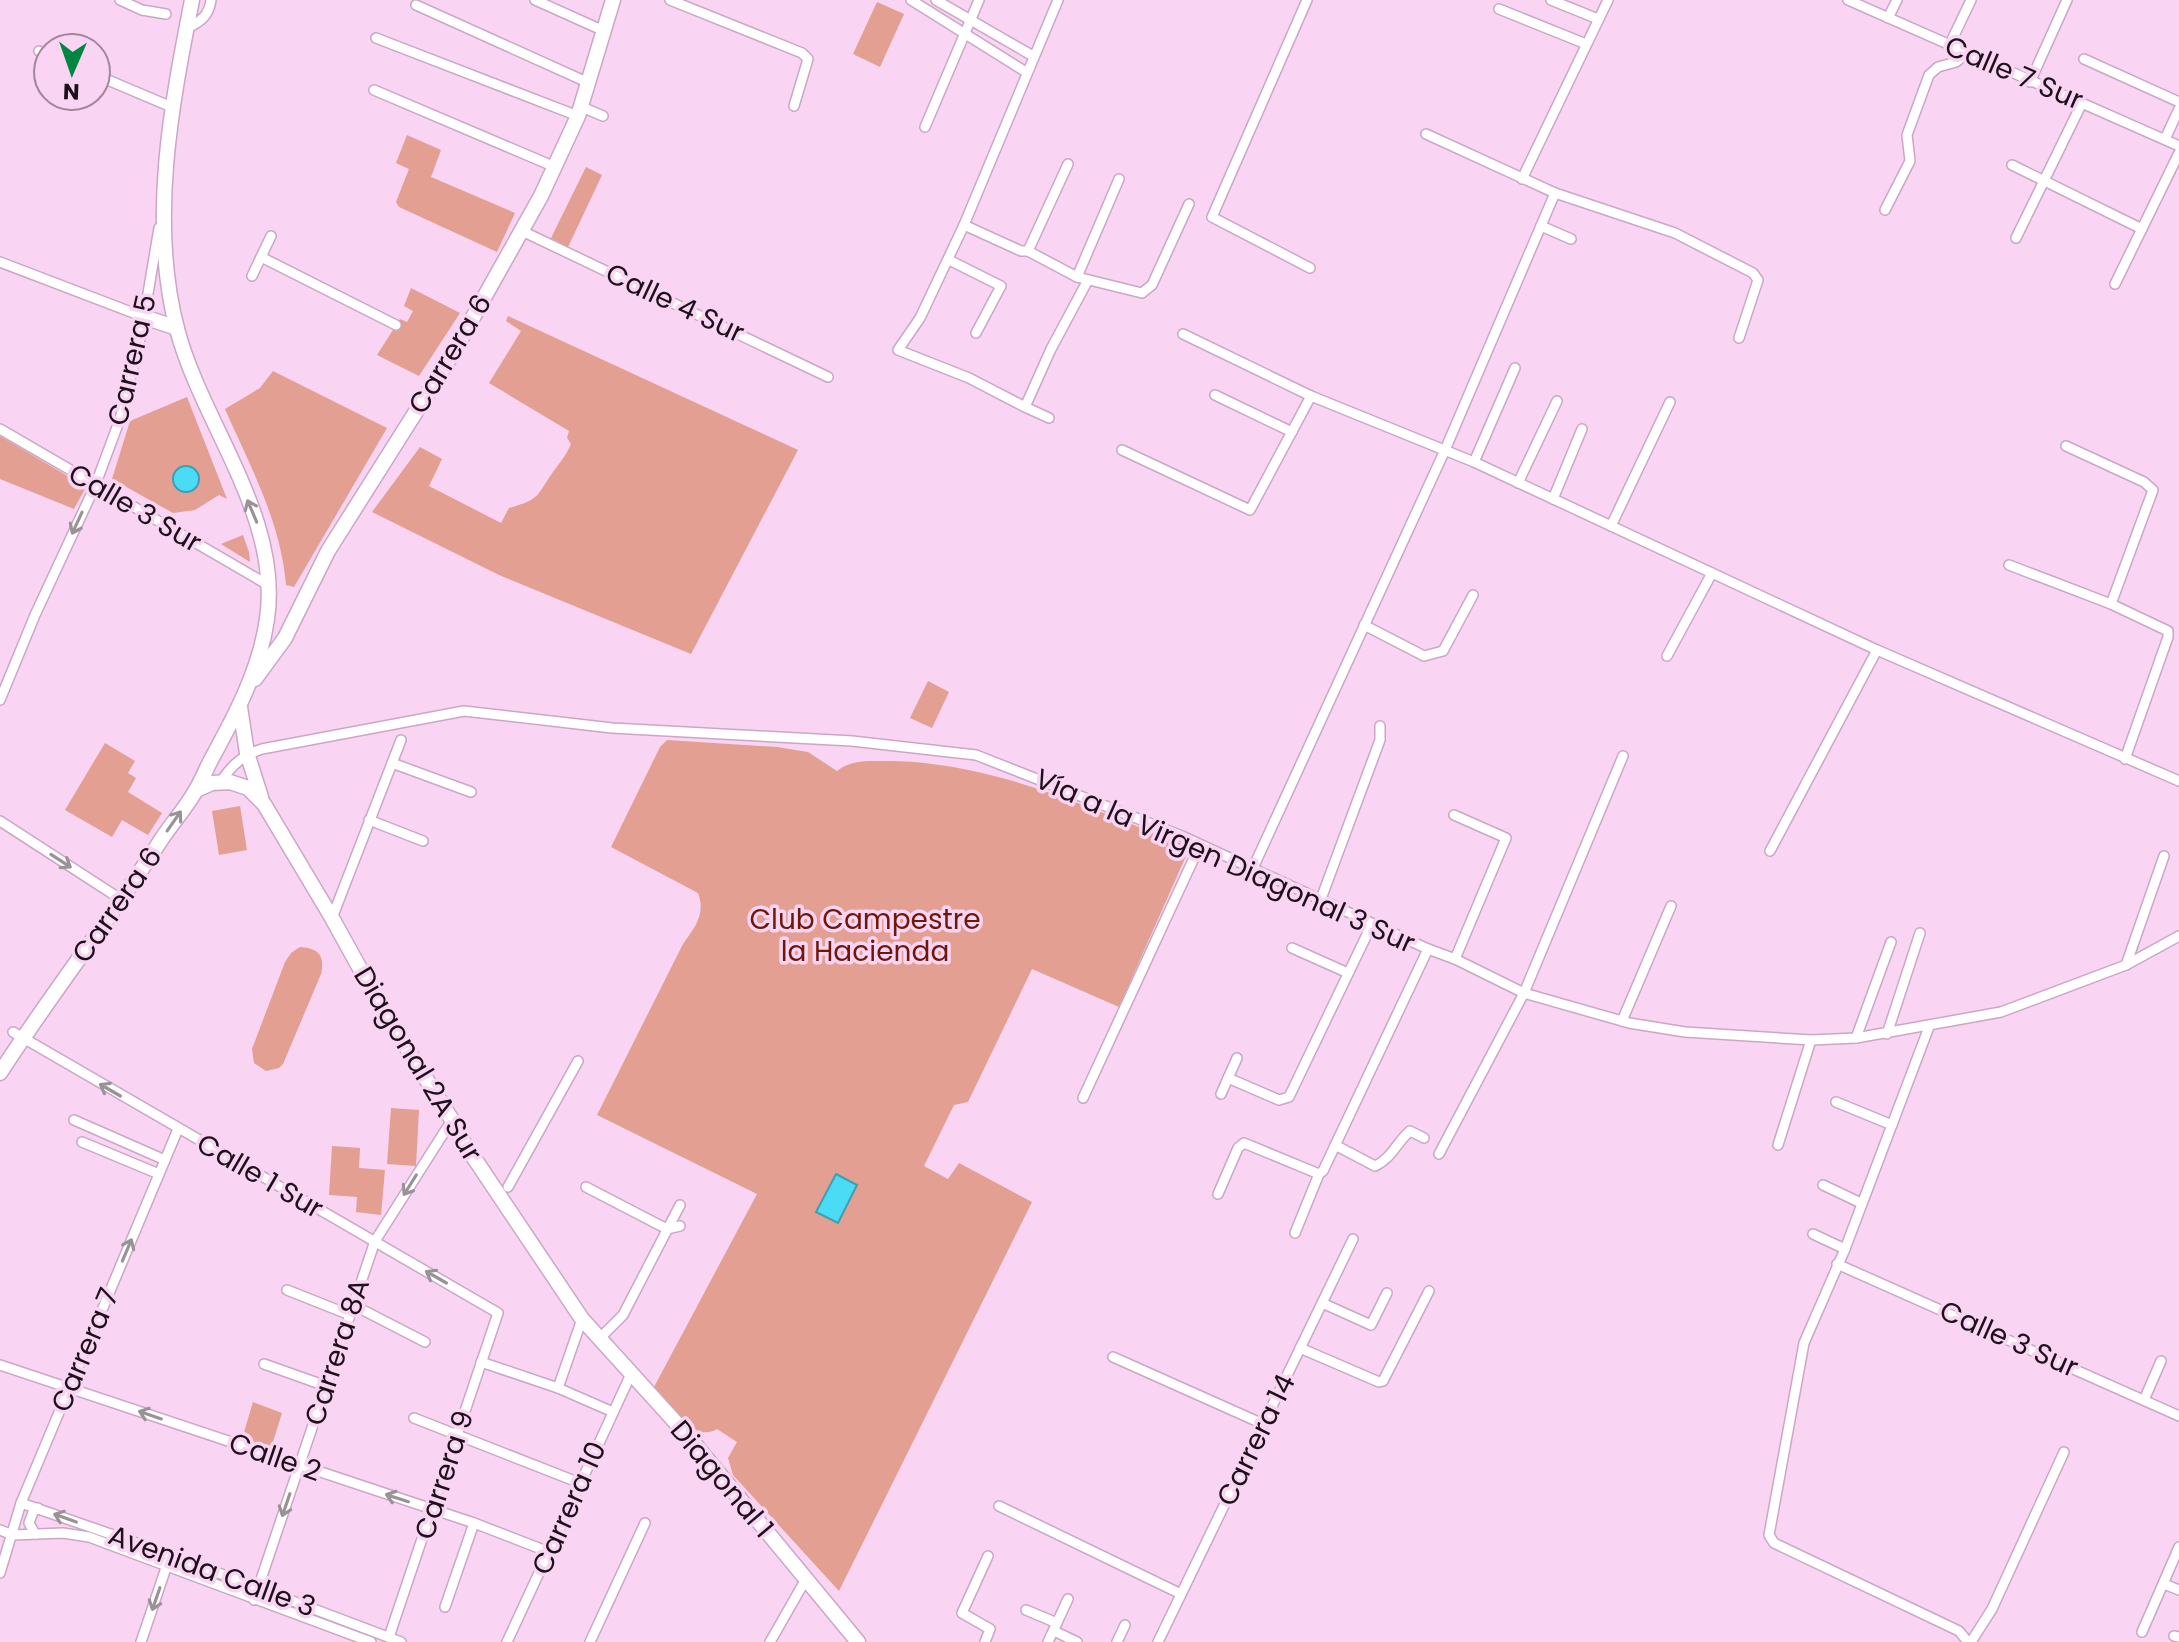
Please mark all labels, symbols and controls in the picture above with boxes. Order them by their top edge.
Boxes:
street label: Calle 7 Sur [1939,26,2089,120]
north arrow [32,32,112,112]
text: N [63,76,80,107]
street label: Calle 4 Sur [599,254,751,352]
street label: Carrera 6 [399,287,501,421]
street label: Carrera 5 [98,291,166,429]
street label: Calle 3 Sur [61,454,209,562]
one-way arrow [243,499,258,524]
one-way arrow [69,511,84,535]
street label: Vía a la Virgen Diagonal 3 Sur [1029,759,1421,963]
one-way arrow [166,811,182,833]
street label: Carrera 6 [63,839,171,971]
one-way arrow [49,853,72,869]
park label: Club Campestre la Hacienda [749,900,981,971]
street label: Diagonal 2A Sur [344,959,492,1169]
one-way arrow [99,1082,123,1097]
street label: Calle 1 Sur [189,1124,331,1228]
one-way arrow [401,1174,418,1196]
one-way arrow [121,1238,136,1263]
one-way arrow [425,1269,448,1285]
street label: Carrera 8A [295,1274,379,1430]
street label: Carrera 7 [41,1282,129,1418]
street label: Calle 3 Sur [1933,1291,2085,1387]
street label: Carrera 14 [1207,1368,1305,1512]
one-way arrow [138,1406,163,1421]
street label: Carrera 9 [405,1406,483,1544]
street label: Diagonal 1 [661,1412,783,1546]
street label: Calle 2 [224,1423,326,1491]
street label: Carrera 10 [522,1435,616,1581]
one-way arrow [384,1489,409,1504]
one-way arrow [278,1492,293,1517]
one-way arrow [53,1509,78,1524]
street label: Avenida Calle 3 [103,1515,321,1627]
one-way arrow [147,1586,162,1611]

